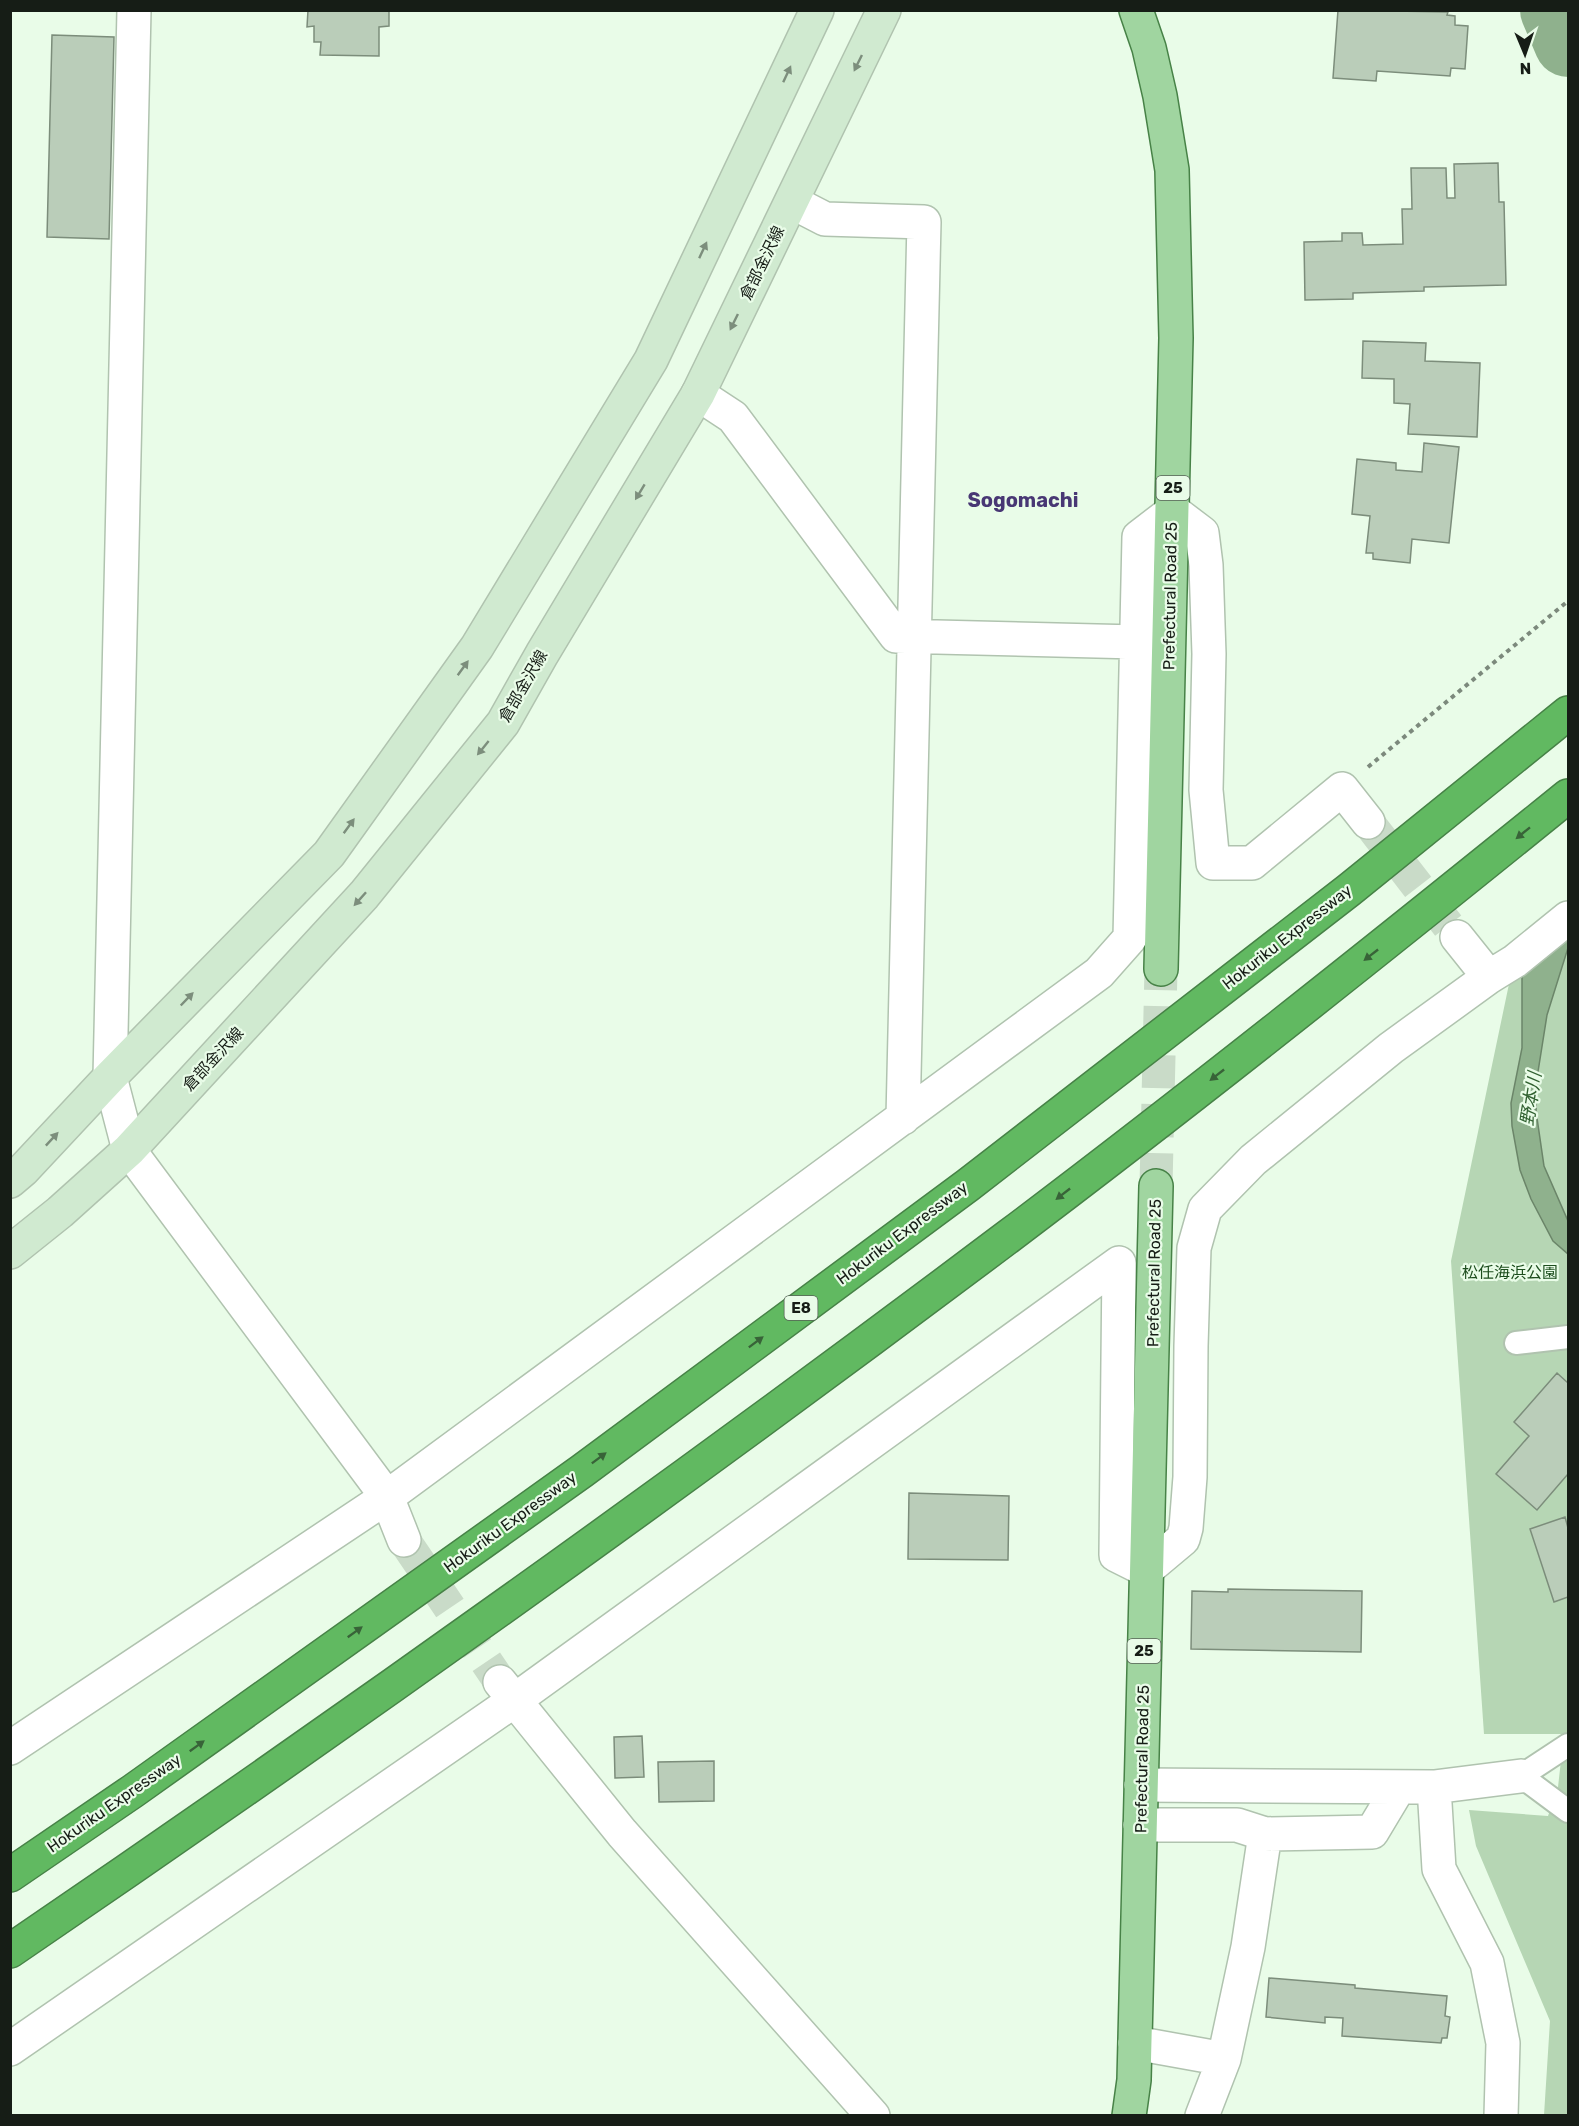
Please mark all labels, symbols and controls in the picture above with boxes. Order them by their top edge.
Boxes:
north arrow [1495,24,1555,84]
one-way arrow [854,55,863,72]
text: N [1519,59,1532,78]
one-way arrow [783,66,792,83]
street label: 倉部金沢線 [736,223,788,303]
one-way arrow [699,242,708,259]
one-way arrow [729,313,738,330]
road number: 25 [1156,476,1190,500]
one-way arrow [634,484,645,500]
district label: Sogomachi [967,488,1079,512]
street label: Prefectural Road 25 [1159,522,1181,670]
street label: 倉部金沢線 [495,647,551,725]
one-way arrow [456,660,468,675]
one-way arrow [477,740,490,755]
one-way arrow [343,819,355,835]
one-way arrow [1516,826,1531,839]
street label: Hokuriku Expressway [1218,880,1356,993]
one-way arrow [354,891,367,906]
one-way arrow [1363,949,1379,962]
one-way arrow [180,991,194,1006]
street label: 倉部金沢線 [179,1023,247,1095]
one-way arrow [1209,1068,1225,1081]
water label: 野本川 [1516,1069,1546,1127]
one-way arrow [45,1132,59,1147]
street label: Hokuriku Expressway [833,1177,971,1288]
one-way arrow [1055,1188,1071,1201]
street label: Prefectural Road 25 [1143,1199,1165,1347]
park label: 松任海浜公園 [1462,1263,1558,1282]
road number: E8 [784,1296,818,1320]
one-way arrow [748,1336,763,1348]
one-way arrow [592,1452,607,1464]
street label: Hokuriku Expressway [440,1467,580,1576]
one-way arrow [348,1627,363,1639]
road number: 25 [1128,1639,1160,1663]
street label: Prefectural Road 25 [1131,1685,1153,1833]
one-way arrow [188,1740,204,1752]
street label: Hokuriku Expressway [43,1749,185,1856]

